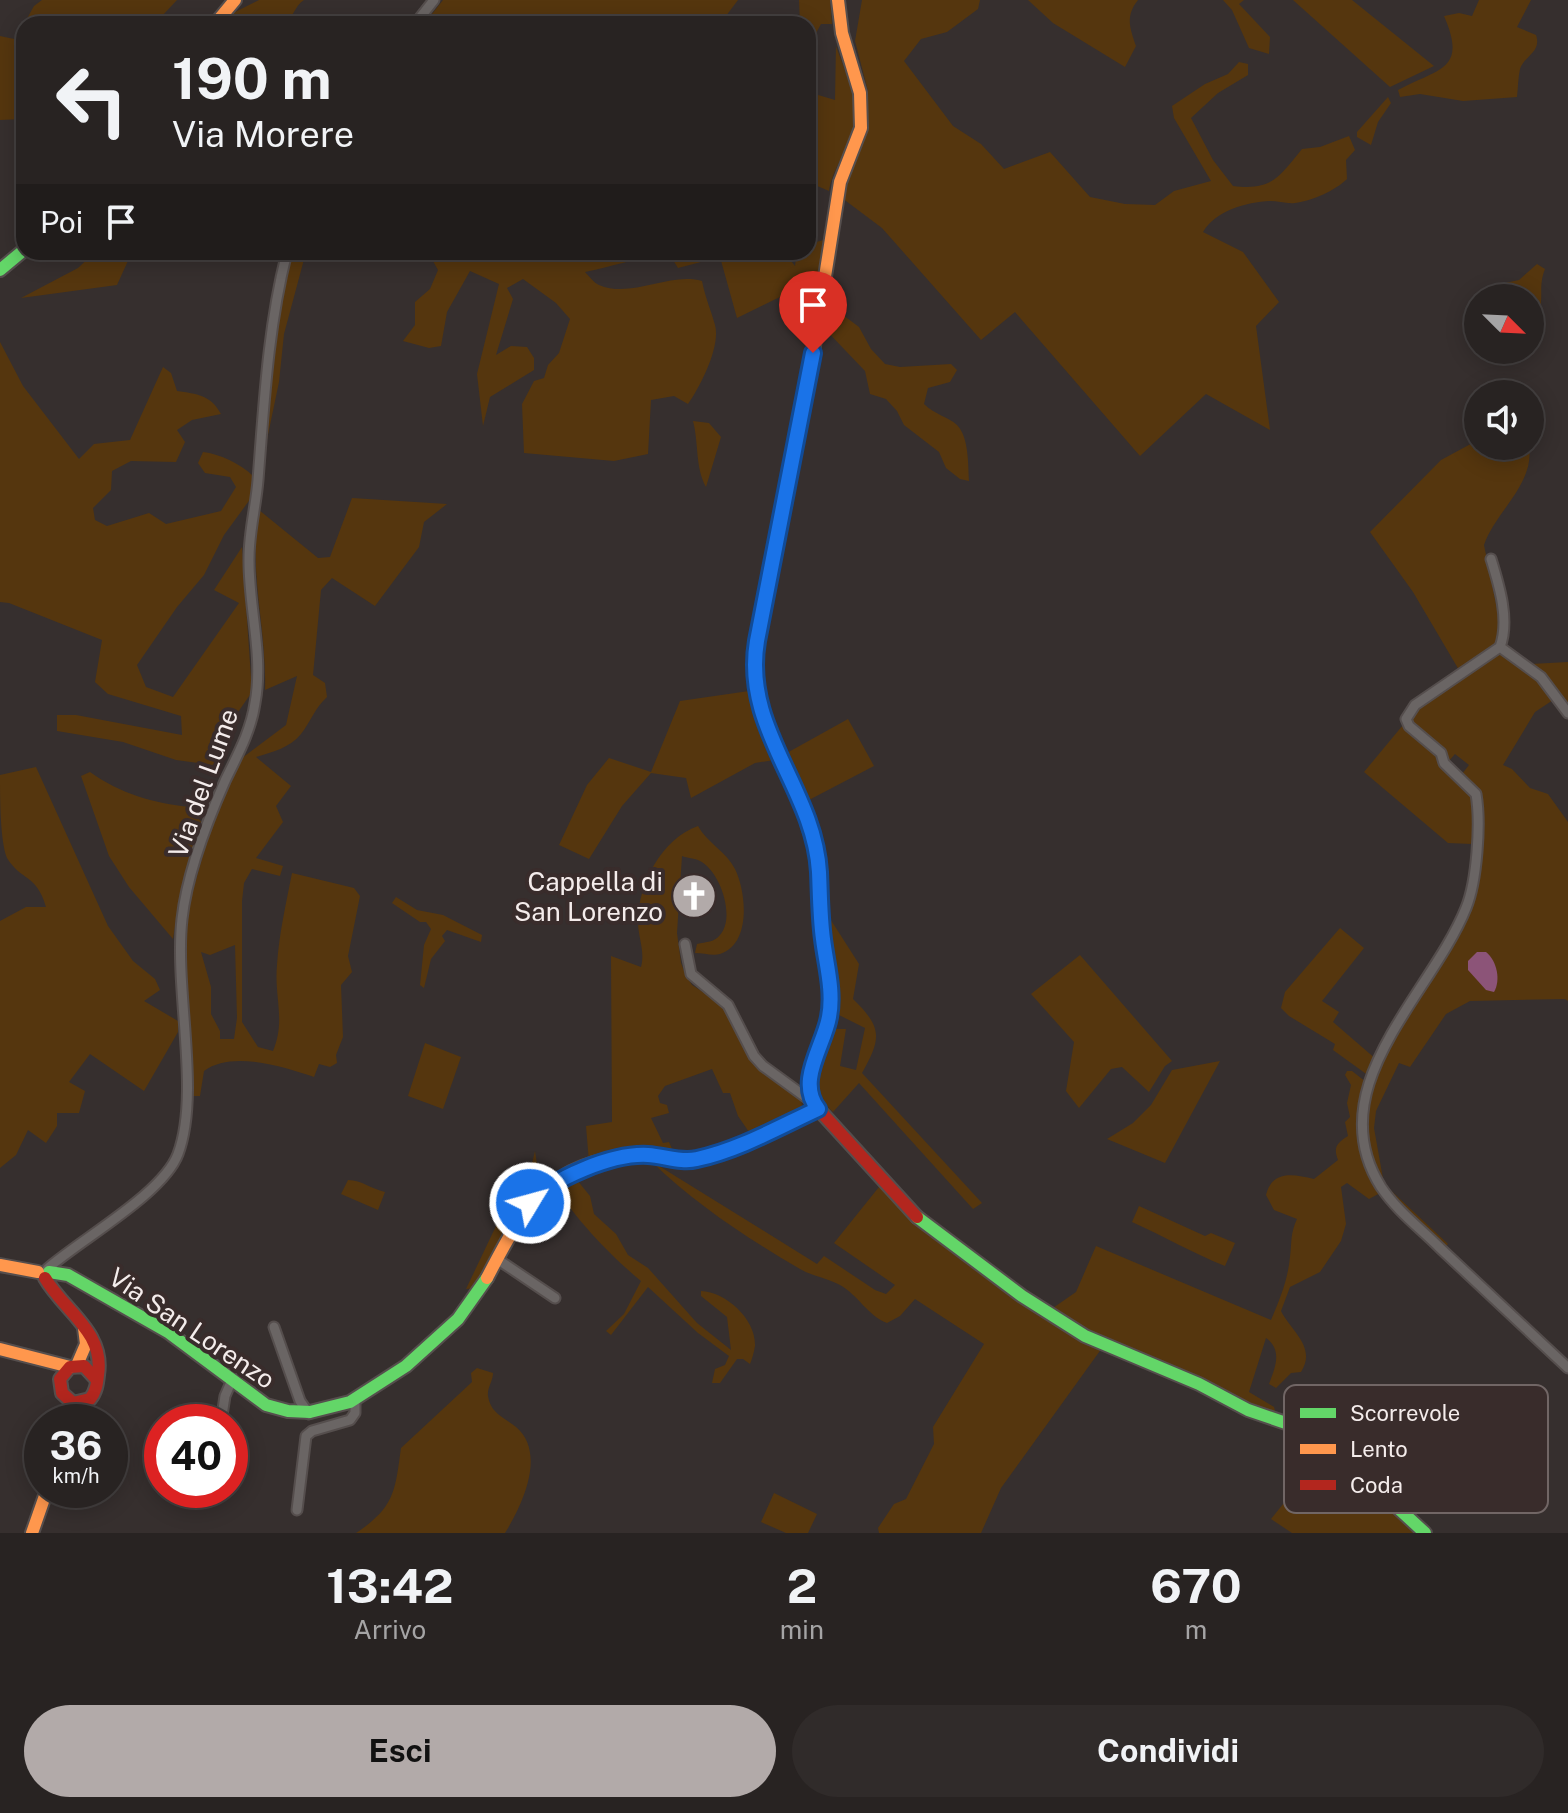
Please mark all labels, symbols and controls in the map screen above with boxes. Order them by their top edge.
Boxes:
text: 190 m [172,46,332,112]
icon: left [40,48,144,152]
text: Via Morere [172,113,354,155]
icon: arrive [99,200,143,244]
text: Poi [40,204,83,240]
pin [779,271,847,353]
icon: arrive [791,283,835,327]
north arrow [1464,284,1544,364]
map controls [1464,284,1544,460]
button: sound [1464,380,1544,460]
street label: Via del Lume [162,704,244,862]
place label: Cappella di San Lorenzo [514,866,663,927]
church icon: Cappella di San Lorenzo [670,872,718,920]
position arrow [488,1161,572,1245]
street label: Via San Lorenzo [103,1261,281,1395]
legend [1284,1385,1548,1513]
text: Scorrevole [1350,1400,1460,1426]
speed limit sign: 40 [144,1404,248,1508]
text: 36 [50,1422,102,1469]
text: Lento [1350,1436,1408,1462]
text: km/h [52,1464,100,1488]
text: Coda [1350,1472,1403,1498]
text: 13:42 [326,1557,454,1614]
text: 2 [787,1557,817,1614]
text: 670 [1150,1557,1242,1614]
text: Arrivo [354,1614,426,1645]
text: min [780,1614,824,1645]
text: m [1185,1614,1207,1645]
button: Esci [24,1705,776,1797]
button: Condividi [792,1705,1544,1797]

